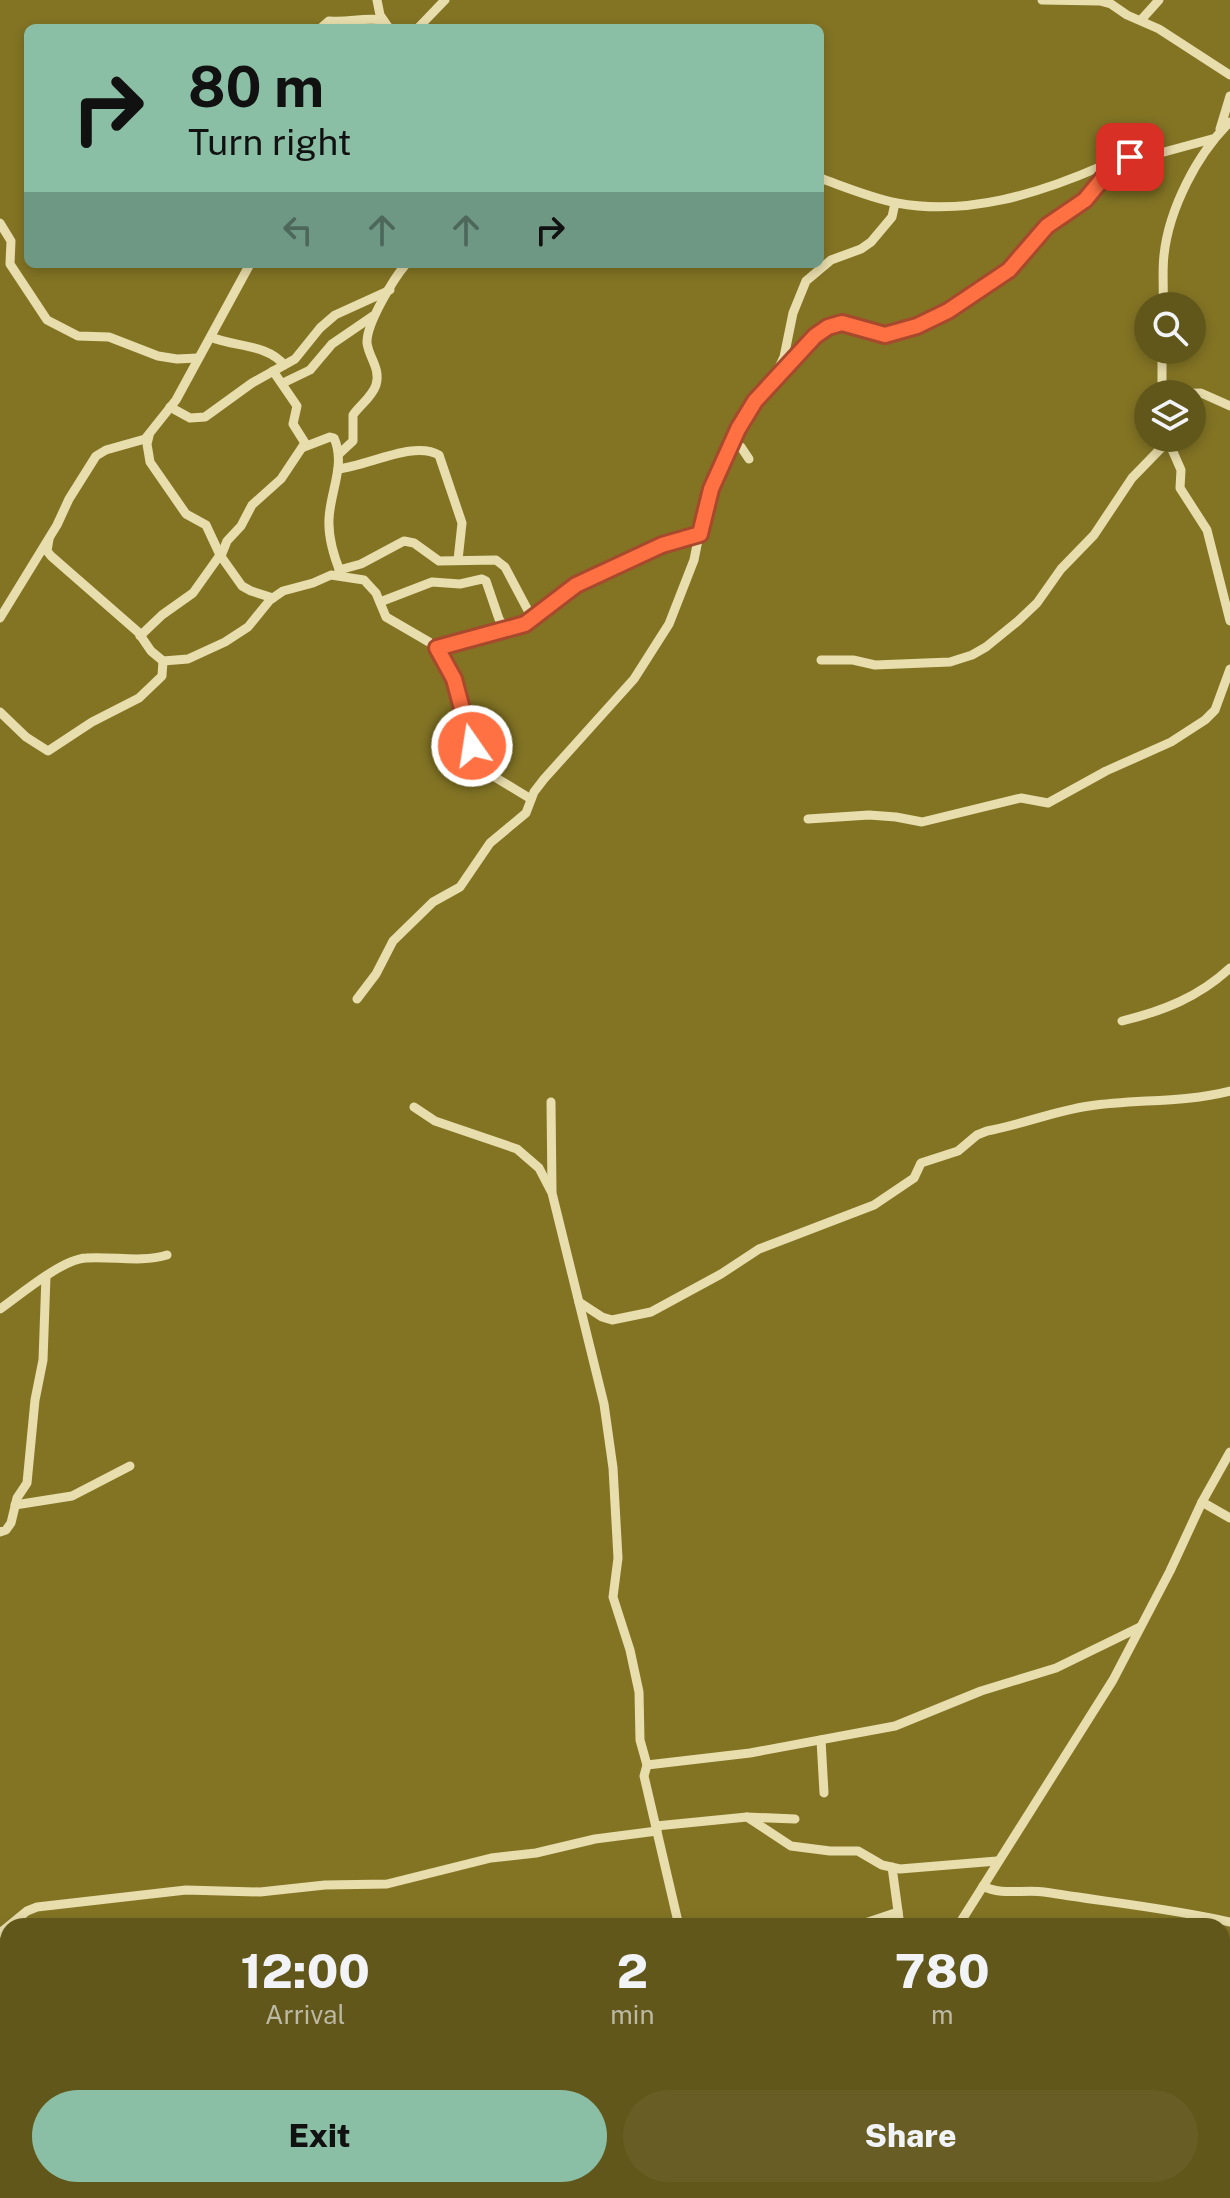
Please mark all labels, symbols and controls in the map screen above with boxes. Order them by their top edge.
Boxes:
text: 80 m [188,54,324,120]
icon: right [56,56,160,160]
text: Turn right [188,121,351,163]
pin [1096,123,1164,191]
icon: arrive [1108,135,1152,179]
icon: left [276,208,320,252]
icon: ahead [360,208,404,252]
icon: ahead [444,208,488,252]
icon: right [528,208,572,252]
map controls [1134,292,1206,452]
button: search [1134,292,1206,364]
button: layers [1134,380,1206,452]
position arrow [430,704,514,788]
text: 12:00 [240,1942,370,1999]
text: 2 [617,1942,648,1999]
text: 780 [895,1942,990,1999]
text: Arrival [265,1999,345,2030]
text: min [610,1999,654,2030]
text: m [931,1999,953,2030]
button: Exit [32,2090,607,2182]
button: Share [623,2090,1198,2182]

